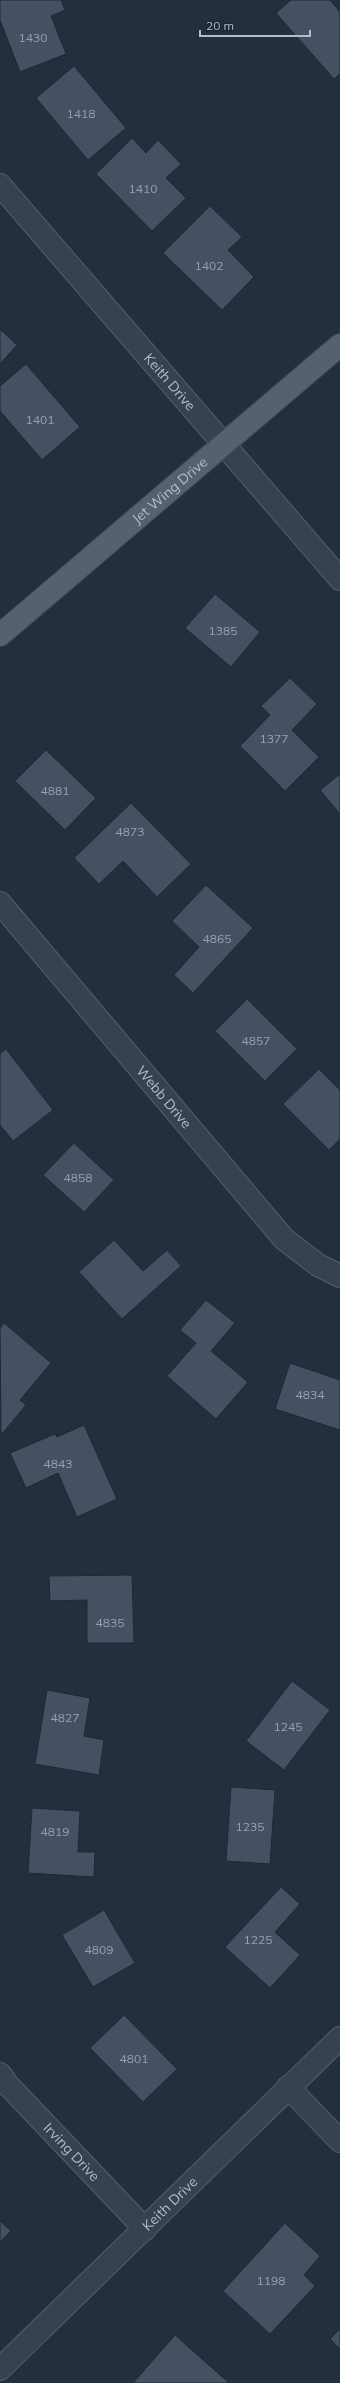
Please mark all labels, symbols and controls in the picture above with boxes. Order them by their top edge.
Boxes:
scale bar [200,12,310,38]
text: 20 m [206,18,234,33]
house number: 1430 [19,30,47,45]
house number: 1418 [67,106,95,121]
house number: 1410 [129,181,157,196]
house number: 1402 [195,258,223,273]
street label: Keith Drive [140,349,200,414]
house number: 1401 [26,412,54,427]
street label: Jet Wing Drive [128,453,211,528]
house number: 1385 [209,623,237,638]
house number: 1377 [260,731,288,746]
house number: 4881 [41,783,69,798]
house number: 4873 [116,824,144,839]
house number: 4865 [203,931,231,946]
house number: 4857 [242,1033,270,1048]
street label: Webb Drive [132,1062,196,1132]
house number: 4858 [64,1170,92,1185]
house number: 4834 [296,1387,324,1402]
house number: 4843 [44,1456,72,1471]
house number: 4835 [96,1615,124,1630]
house number: 4827 [51,1710,79,1725]
house number: 1245 [274,1719,302,1734]
house number: 1235 [236,1819,264,1834]
house number: 4819 [41,1824,69,1839]
house number: 1225 [244,1932,272,1947]
house number: 4809 [85,1942,113,1957]
house number: 4801 [120,2051,148,2066]
street label: Irving Drive [40,2119,104,2185]
street label: Keith Drive [138,2173,201,2235]
house number: 1198 [257,2273,285,2288]

